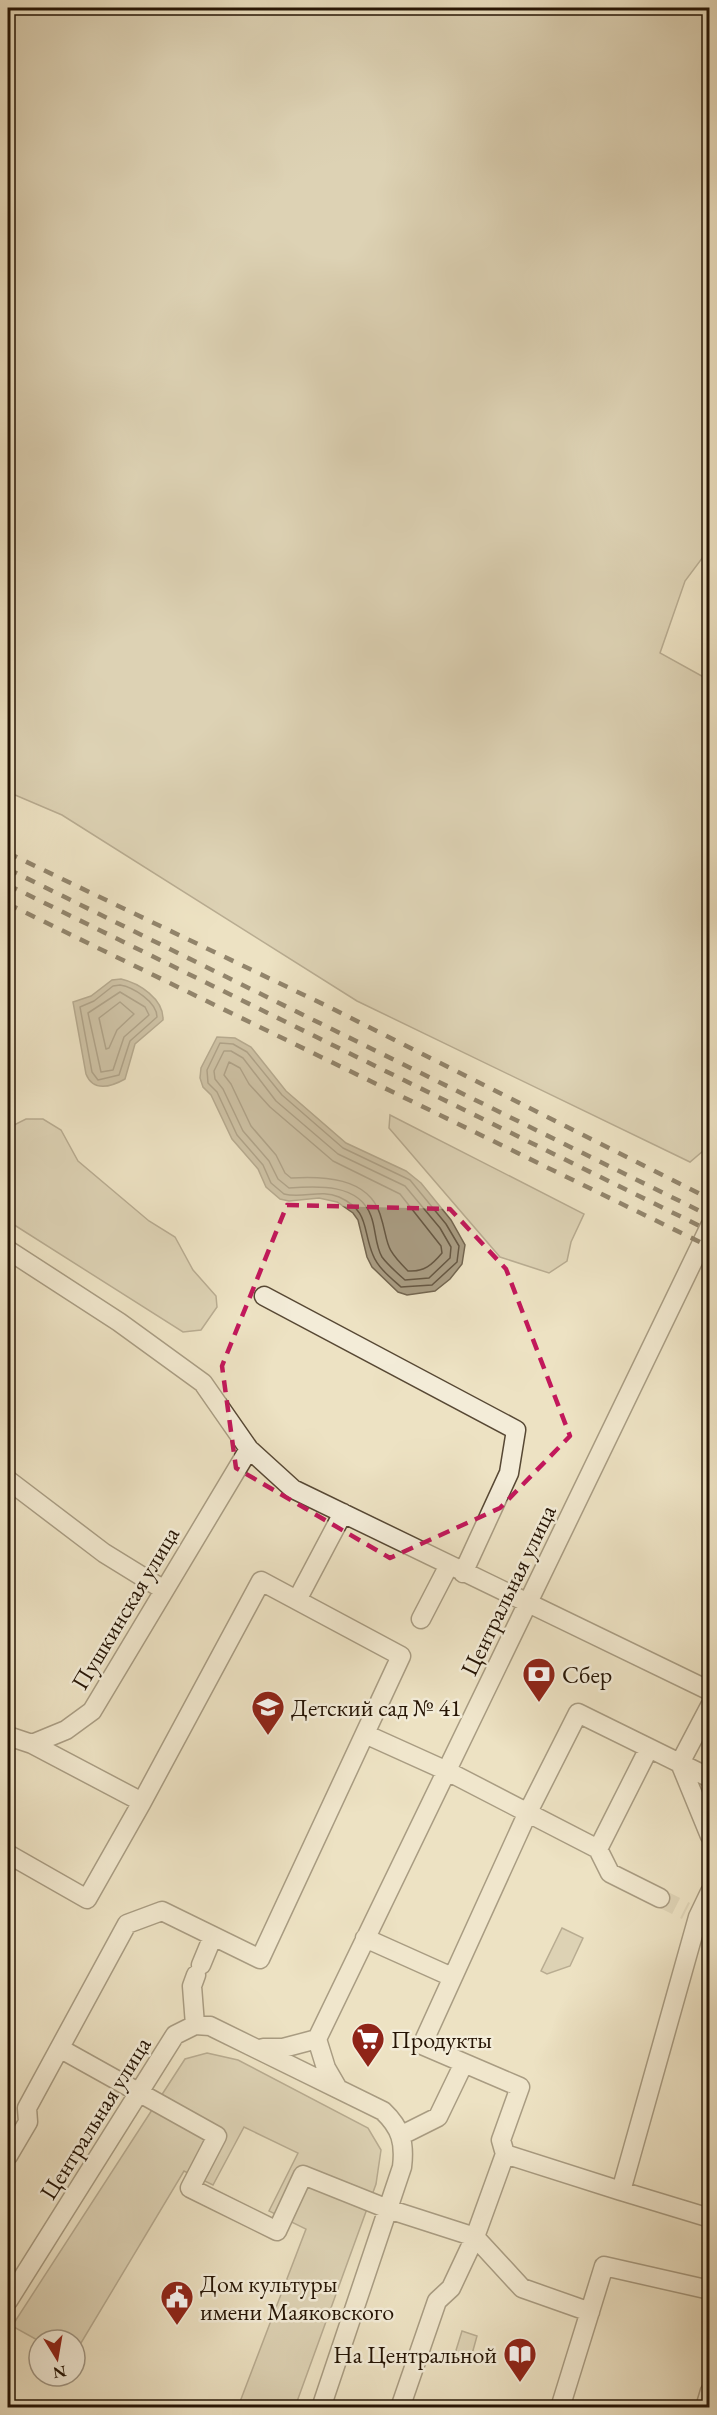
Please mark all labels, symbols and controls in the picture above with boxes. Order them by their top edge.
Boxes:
street label: Центральная улица [453,1499,563,1681]
street label: Пушкинская улица [64,1520,186,1695]
bank icon: Сбер [521,1656,557,1703]
place label: Сбер [562,1659,612,1690]
school or university icon: Детский сад № 41 [250,1689,286,1736]
place label: Детский сад № 41 [291,1692,462,1723]
supermarket icon: Продукты [350,2021,386,2068]
place label: Продукты [391,2024,492,2055]
street label: Центральная улица [32,2030,158,2205]
place label: Дом культуры имени Маяковского [200,2268,394,2327]
public building icon: Дом культуры имени Маяковского [159,2279,195,2326]
north arrow [27,2328,87,2388]
library icon: На Центральной [502,2336,538,2383]
place label: На Центральной [333,2339,497,2370]
text: N [51,2361,68,2384]

